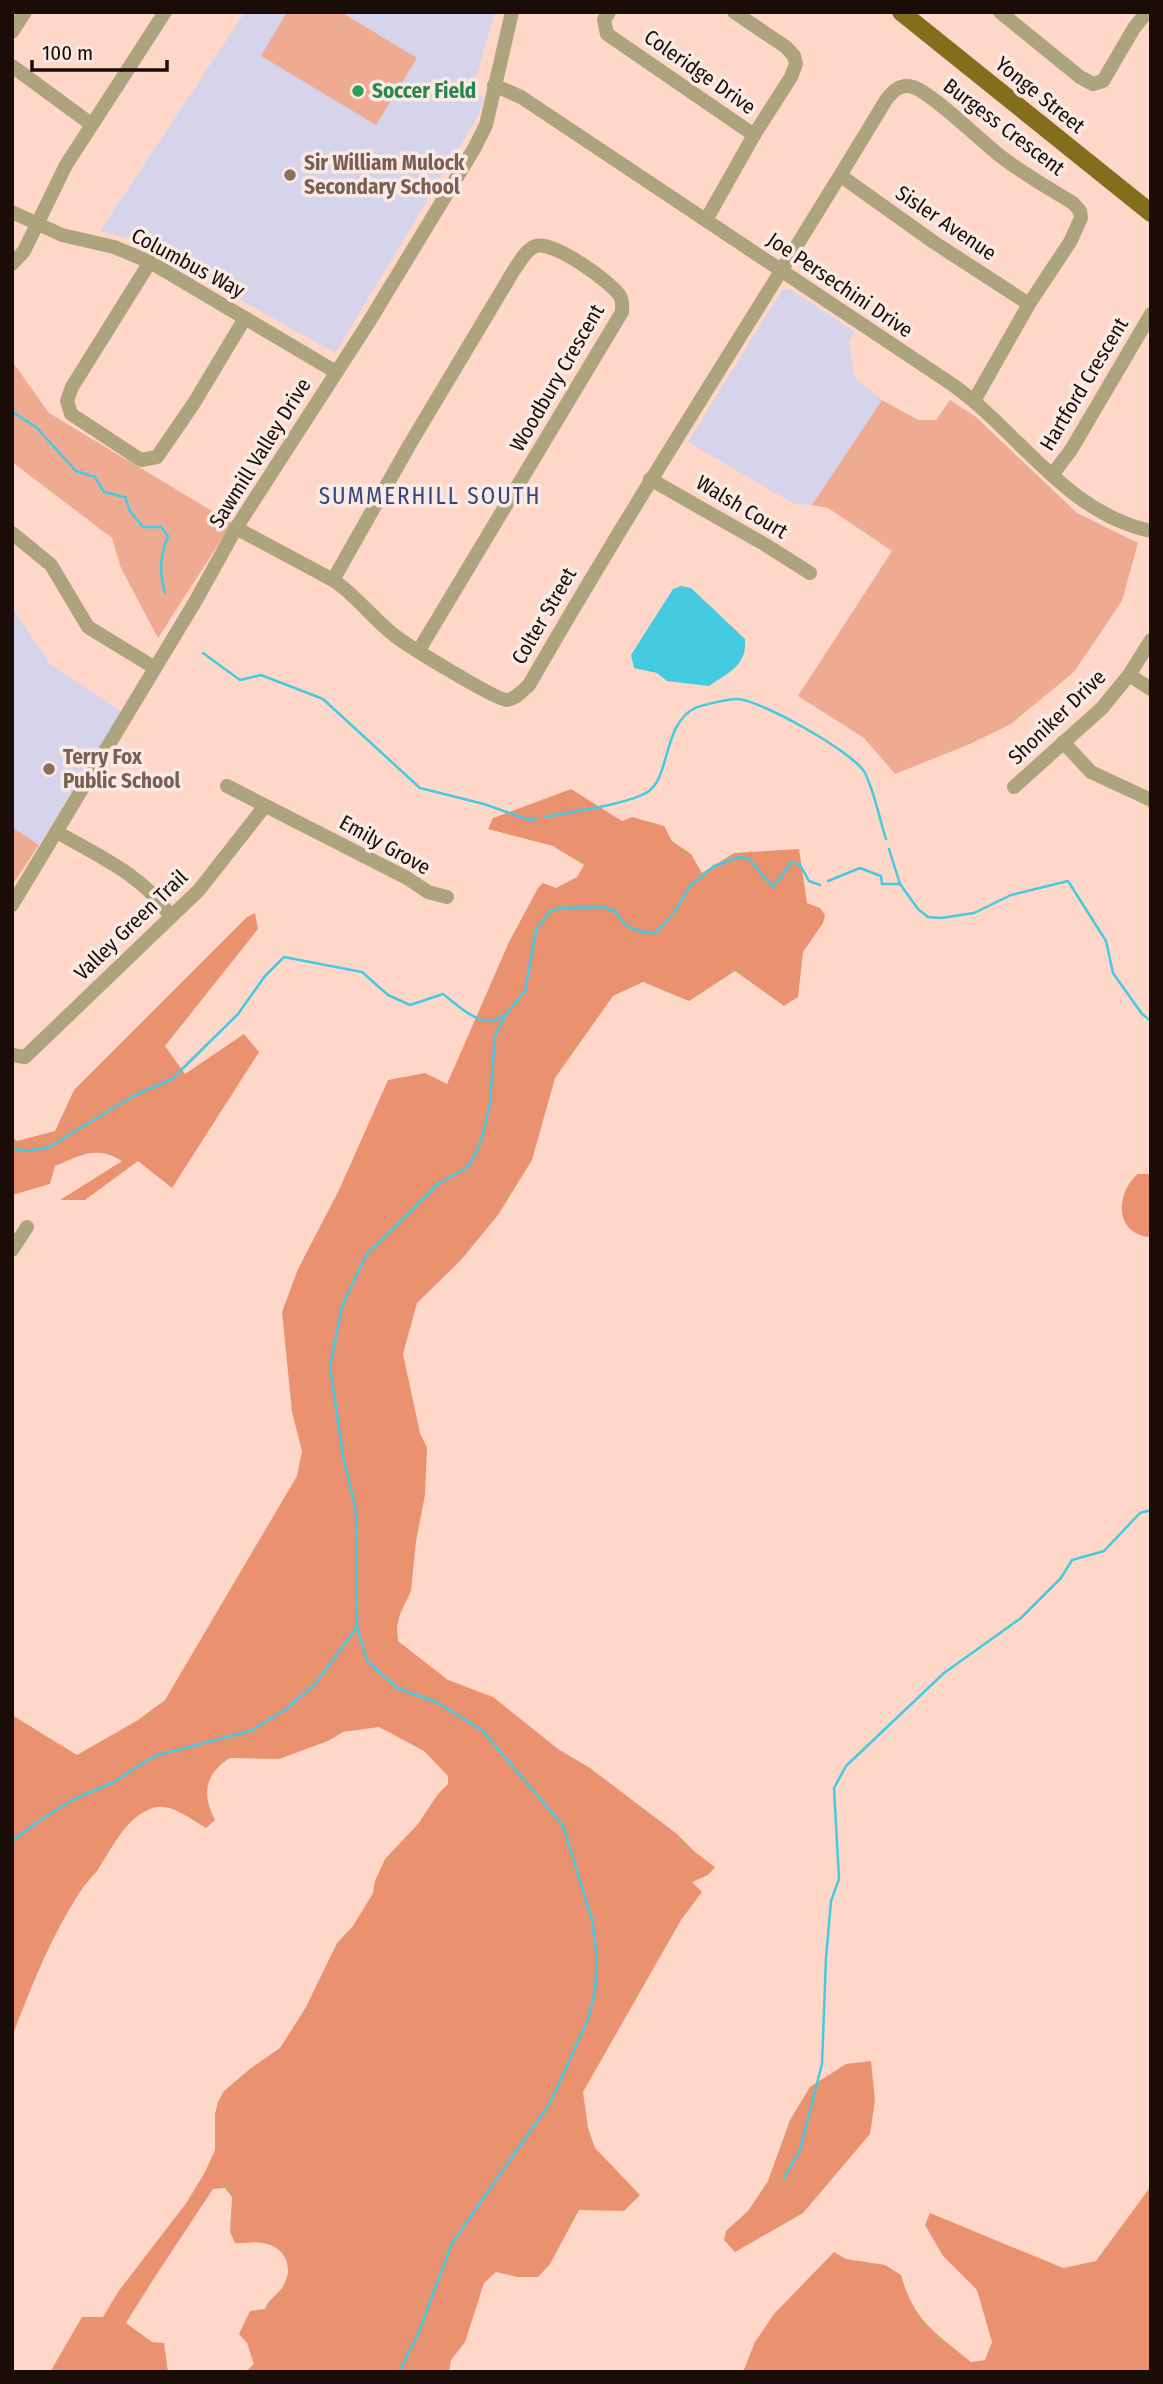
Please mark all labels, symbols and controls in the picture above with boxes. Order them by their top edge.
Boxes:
street label: Coleridge Drive [639,24,761,120]
scale bar [32,28,166,72]
text: 100 m [42,40,93,66]
street label: Yonge Street [990,51,1090,139]
street label: Burgess Crescent [938,73,1070,181]
place label: Soccer Field [372,78,476,104]
marker: Soccer Field [350,83,366,99]
place label: Sir William Mulock Secondary School [304,150,465,200]
marker: Sir William Mulock Secondary School [282,167,298,183]
street label: Sisler Avenue [891,180,1001,266]
street label: Columbus Way [127,222,250,304]
street label: Joe Persechini Drive [762,227,918,343]
street label: Woodbury Crescent [504,300,610,456]
street label: Hartford Crescent [1034,313,1134,455]
street label: Sawmill Valley Drive [203,373,317,533]
street label: Walsh Court [692,470,793,545]
district label: SUMMERHILL SOUTH [319,482,541,510]
street label: Colter Street [506,563,582,669]
street label: Shoniker Drive [1003,664,1111,770]
place label: Terry Fox Public School [63,744,180,794]
marker: Terry Fox Public School [41,761,57,777]
street label: Emily Grove [335,809,435,881]
street label: Valley Green Trail [69,864,194,986]

